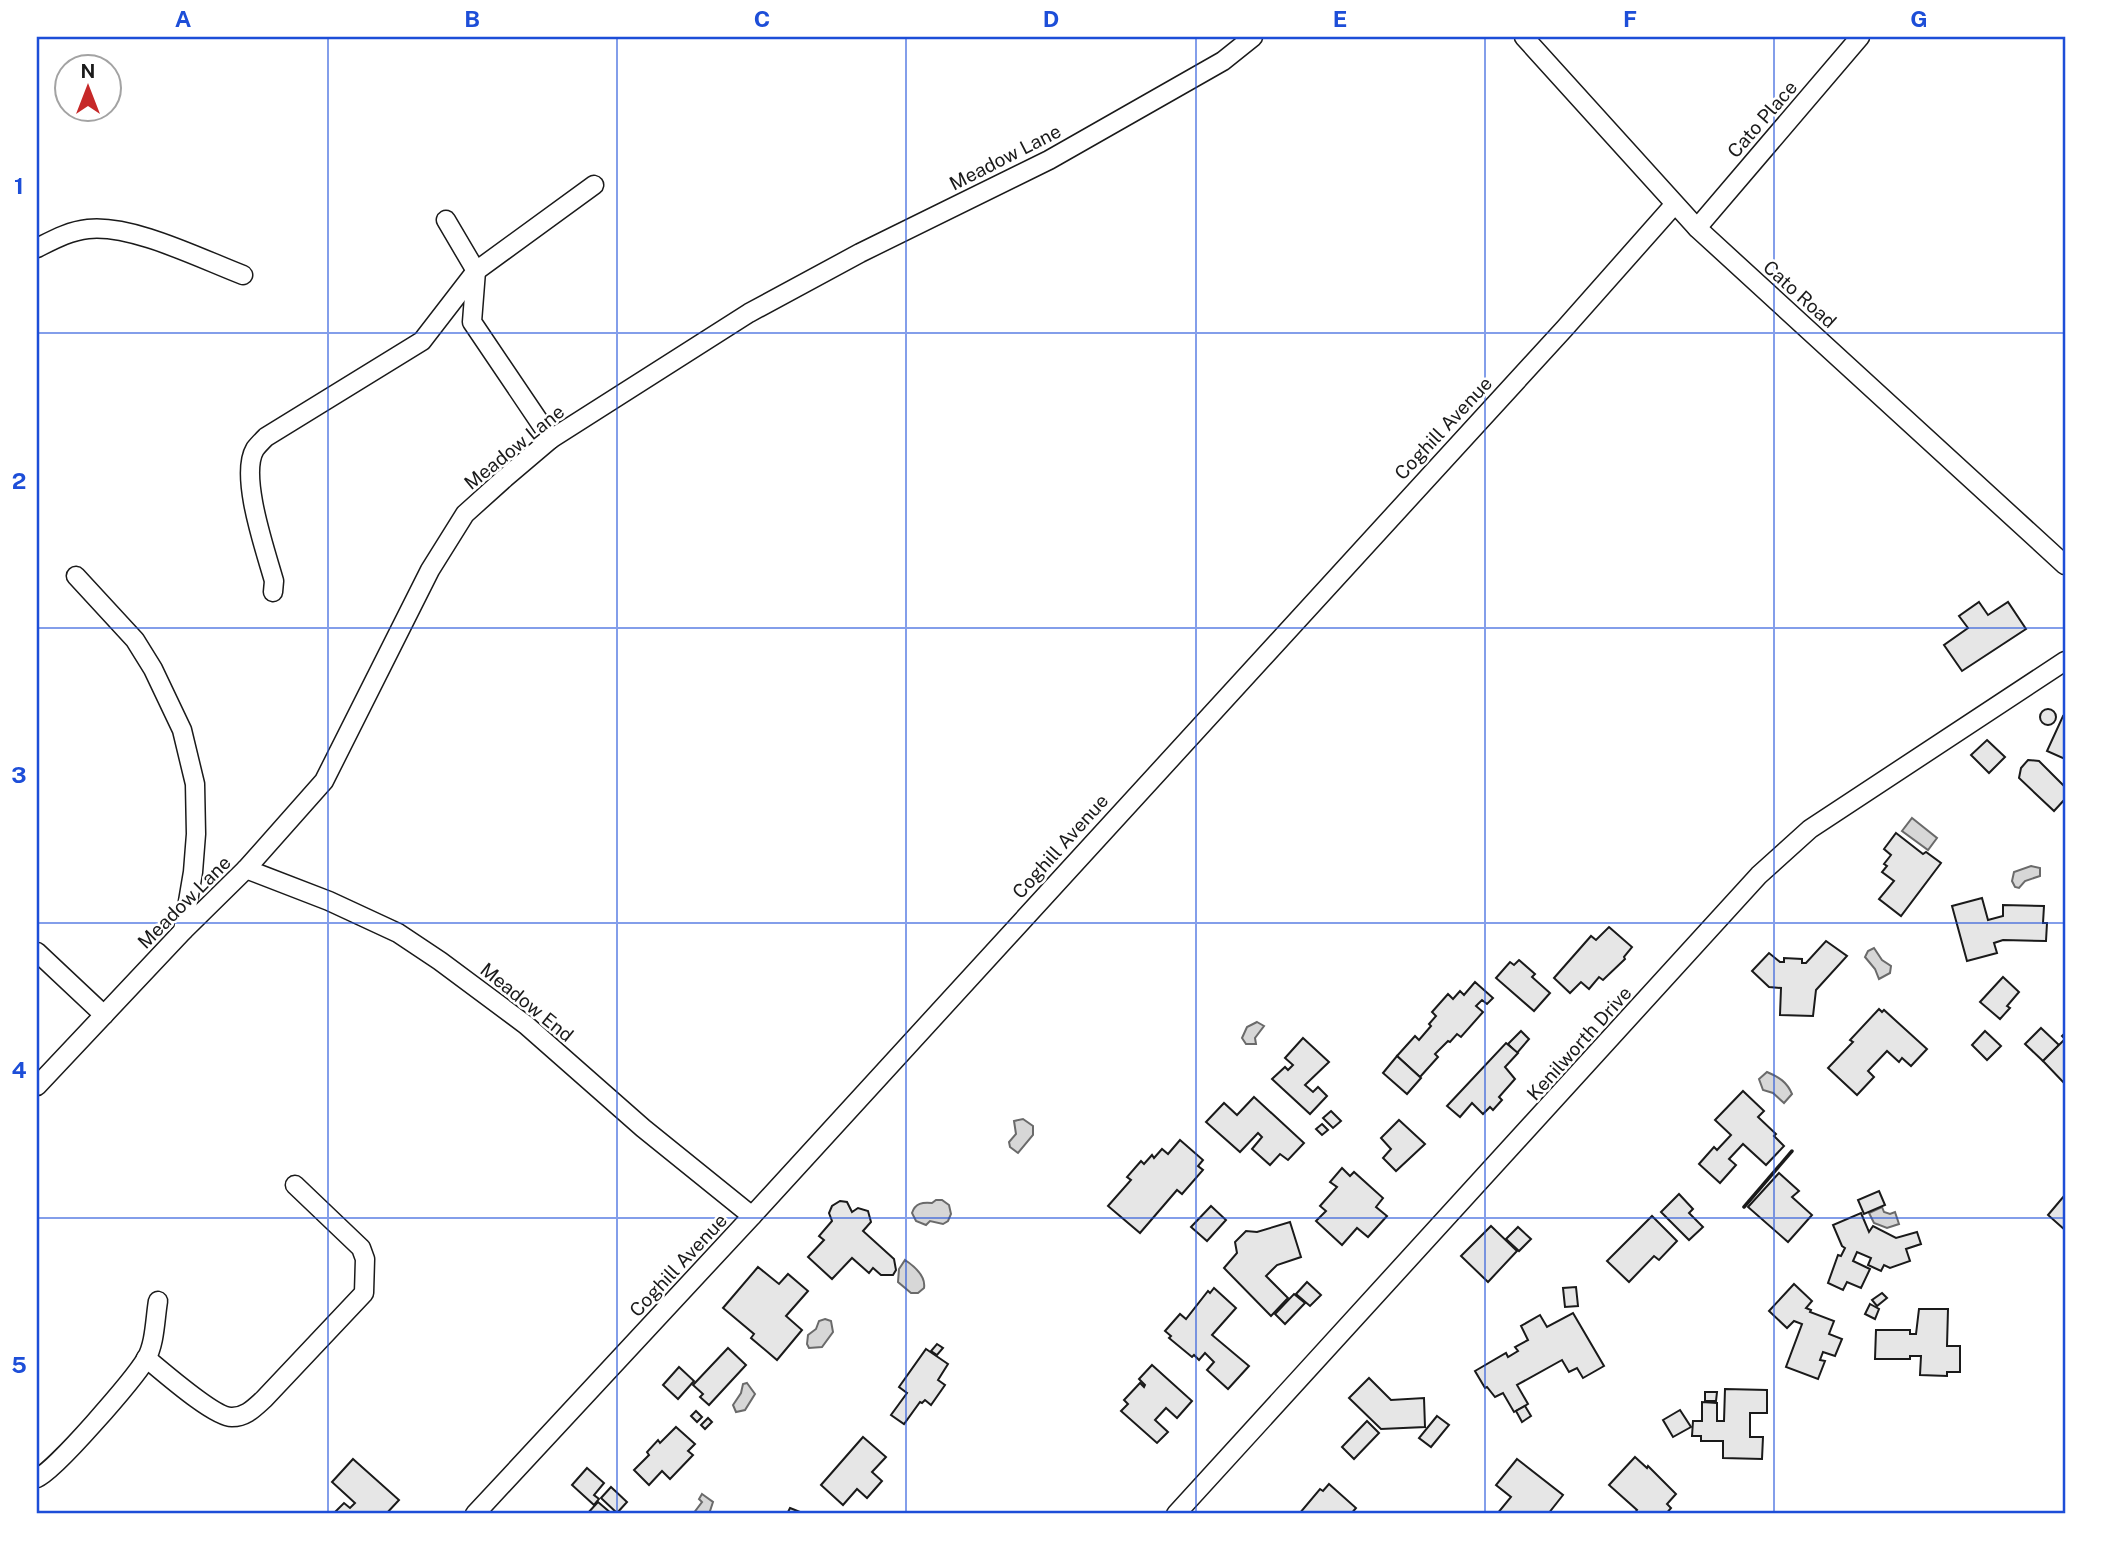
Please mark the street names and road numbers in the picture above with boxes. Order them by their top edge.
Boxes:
street label: Cato Place [1723,76,1801,162]
street label: Meadow Lane [946,119,1064,195]
street label: Cato Road [1759,256,1841,332]
street label: Coghill Avenue [1390,372,1496,484]
street label: Meadow Lane [460,400,568,494]
street label: Coghill Avenue [1008,789,1112,903]
street label: Meadow Lane [133,851,235,953]
street label: Meadow End [476,958,578,1046]
street label: Kenilworth Drive [1522,982,1636,1104]
street label: Coghill Avenue [625,1209,731,1321]

